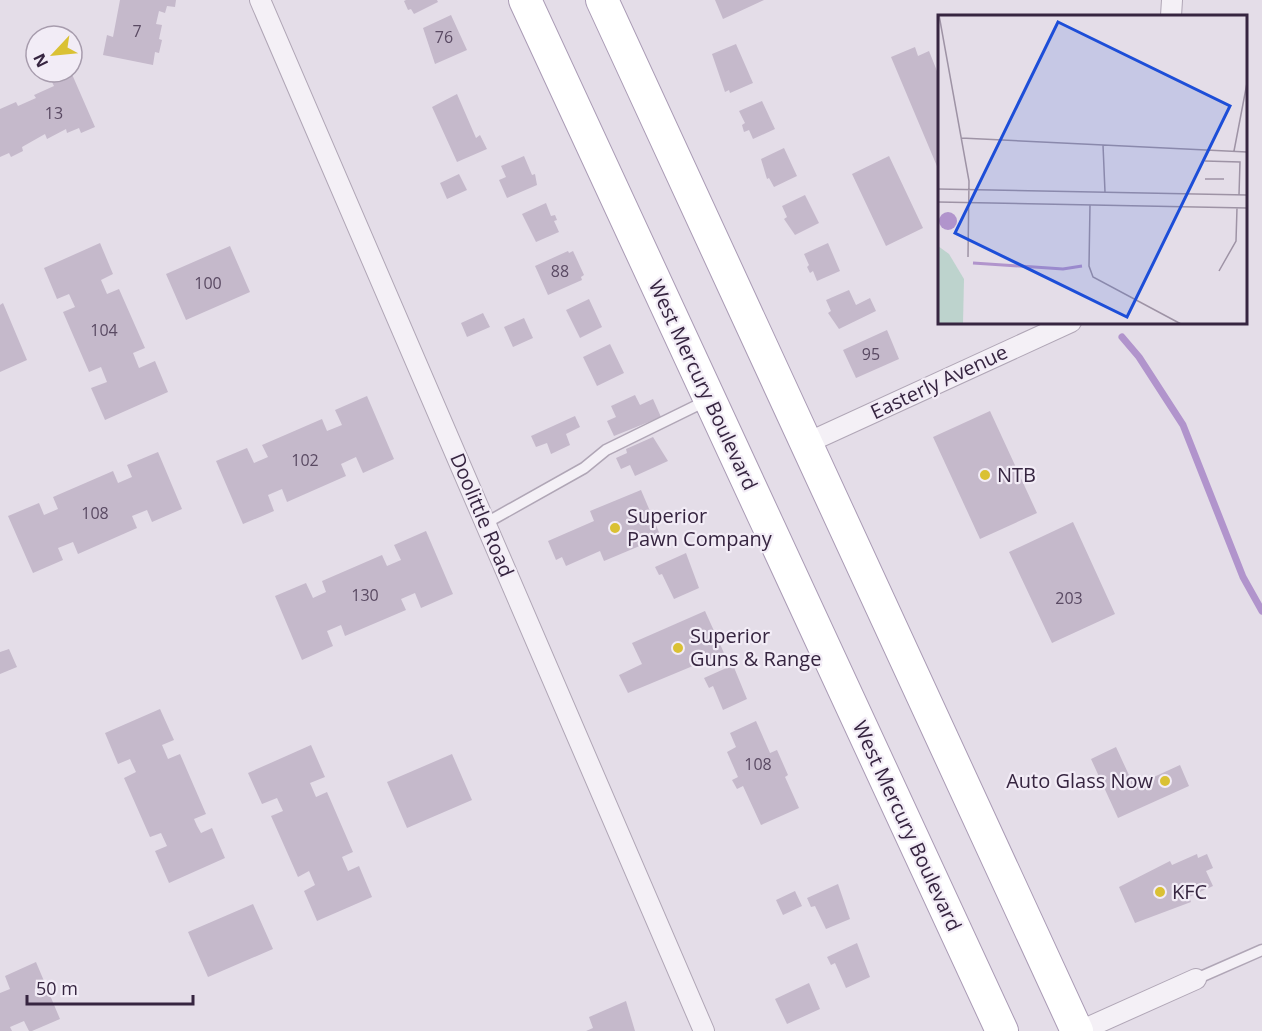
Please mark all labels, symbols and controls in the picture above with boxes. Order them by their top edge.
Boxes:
inset map [938,15,1247,324]
house number: 7 [132,20,142,42]
north arrow [24,24,84,84]
house number: 76 [435,26,453,48]
text: N [28,50,53,71]
house number: 13 [45,102,63,124]
house number: 88 [551,260,569,282]
house number: 100 [194,272,222,294]
street label: West Mercury Boulevard [643,275,764,494]
house number: 104 [90,319,118,341]
street label: Easterly Avenue [866,338,1012,425]
house number: 95 [862,343,880,365]
house number: 102 [291,449,319,471]
street label: Doolittle Road [444,449,521,581]
place label: NTB [997,461,1036,488]
marker: NTB [978,468,992,482]
house number: 108 [81,502,109,524]
place label: Superior Pawn Company [627,502,773,552]
marker: Superior Pawn Company [608,521,622,535]
house number: 130 [351,584,379,606]
house number: 203 [1055,587,1083,609]
place label: Superior Guns & Range [690,622,821,672]
marker: Superior Guns & Range [671,641,685,655]
street label: West Mercury Boulevard [847,716,968,935]
house number: 108 [744,753,772,775]
place label: Auto Glass Now [1006,767,1153,794]
marker: Auto Glass Now [1158,774,1172,788]
place label: KFC [1172,878,1207,905]
marker: KFC [1153,885,1167,899]
scale bar [27,968,194,1006]
text: 50 m [36,976,78,1000]

